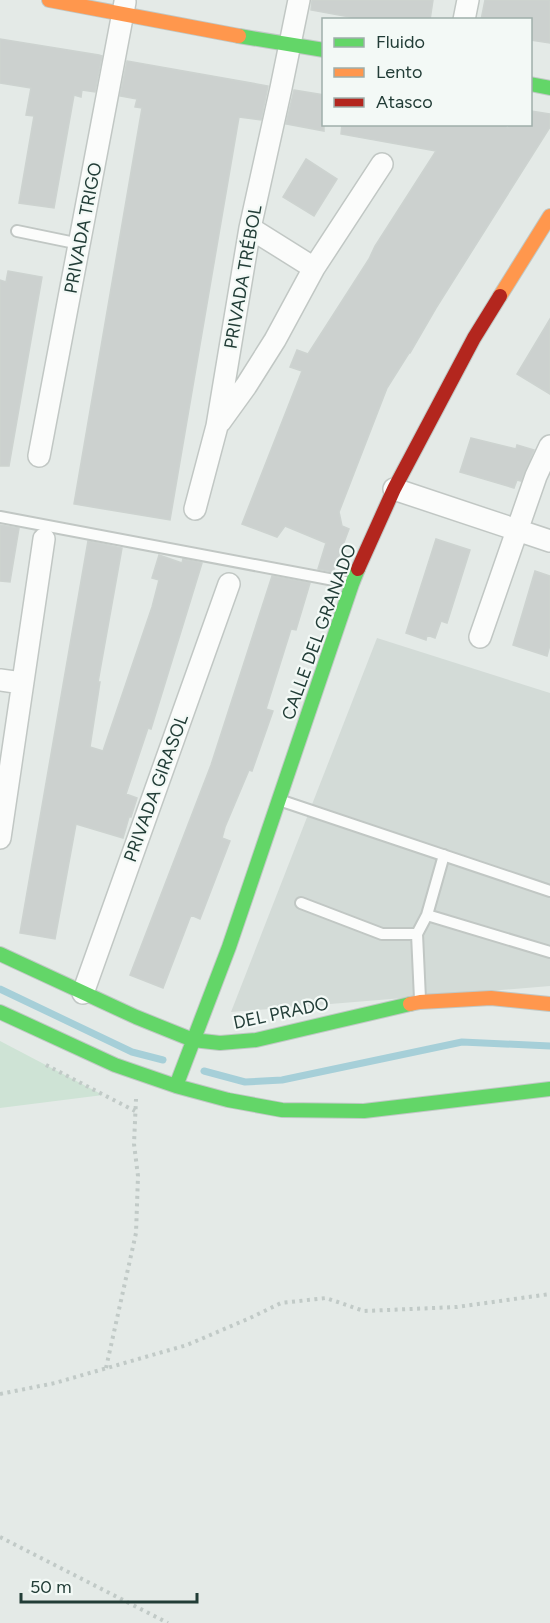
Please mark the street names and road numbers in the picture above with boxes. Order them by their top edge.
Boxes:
street label: PRIVADA TRIGO [59,161,107,295]
street label: PRIVADA TRÉBOL [220,203,267,351]
street label: CALLE DEL GRANADO [277,541,361,723]
street label: PRIVADA GIRASOL [119,711,193,865]
street label: DEL PRADO [231,992,331,1034]

